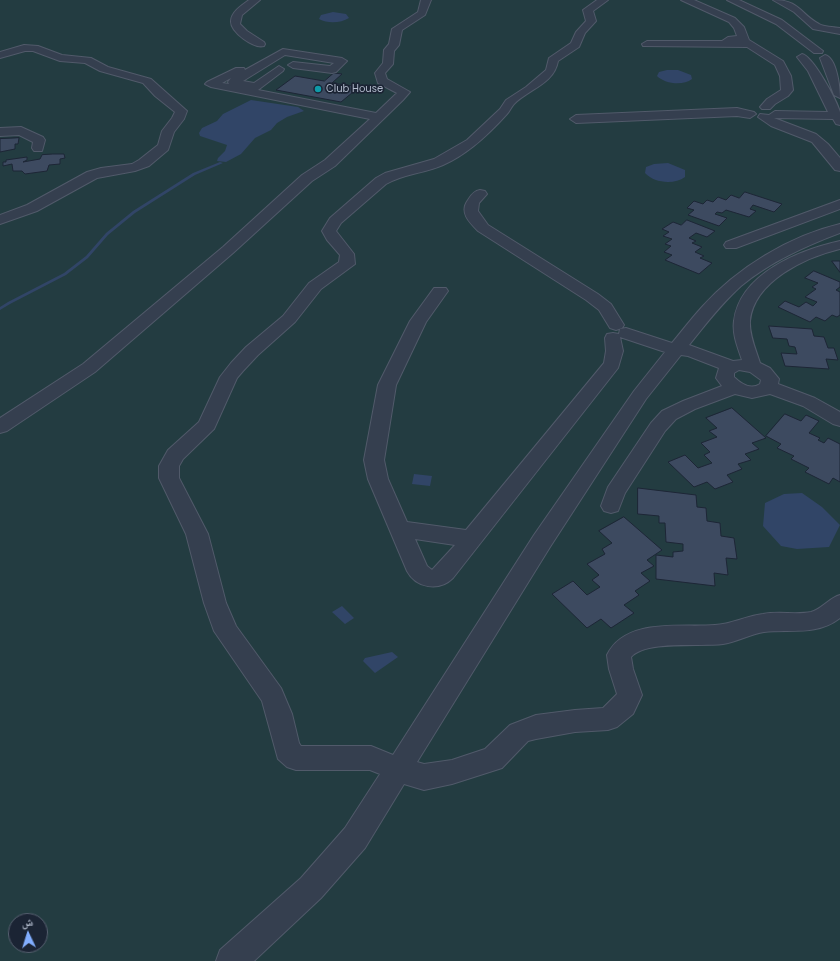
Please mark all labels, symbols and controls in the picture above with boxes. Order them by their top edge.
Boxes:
place label: Club House [326,83,383,95]
marker: Club House [313,84,323,94]
north arrow [8,913,48,953]
text: ش [21,914,34,930]

